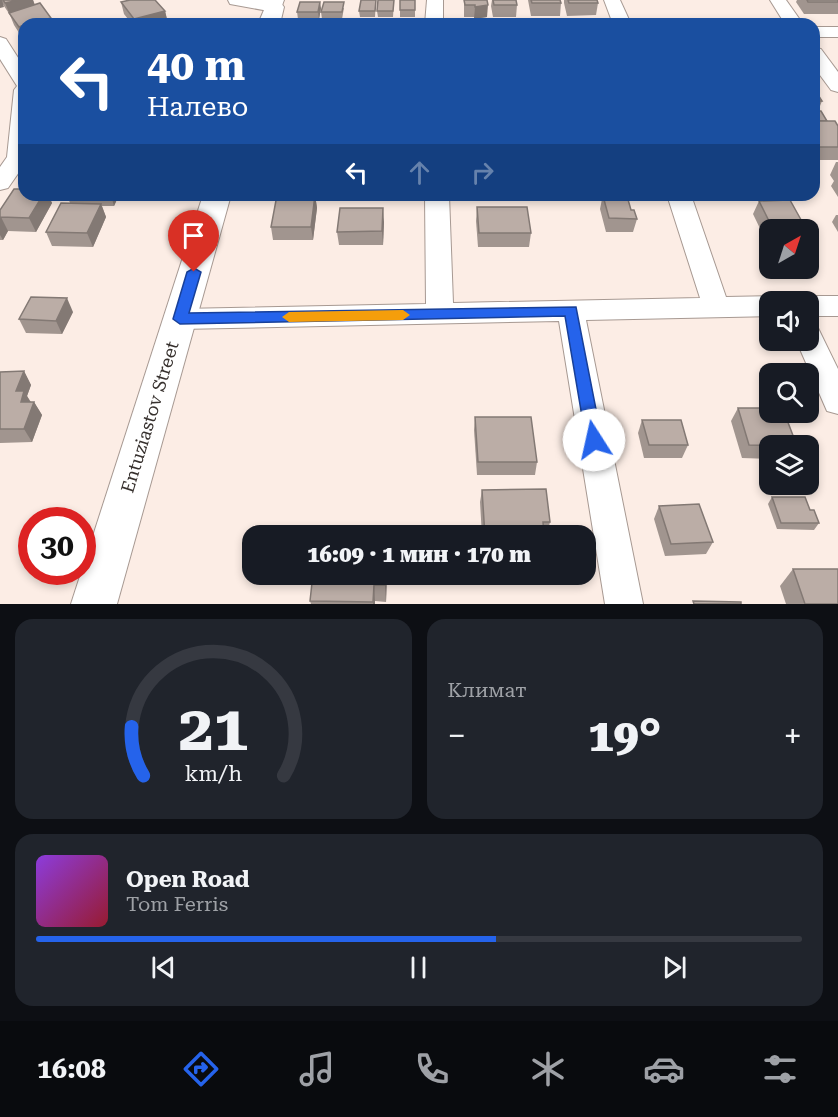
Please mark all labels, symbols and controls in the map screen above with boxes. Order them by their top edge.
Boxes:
text: 40 m [147,41,245,90]
icon: left [48,42,126,120]
text: Налево [147,91,248,123]
icon: left [340,156,373,189]
icon: ahead [403,156,436,189]
icon: right [466,156,499,189]
pin [168,210,219,272]
icon: arrive [177,219,210,252]
north arrow [759,219,819,279]
map controls [759,219,819,495]
button: sound [759,291,819,351]
street label: Entuziastov Street [116,338,183,495]
button: search [759,363,819,423]
position arrow [562,408,626,472]
button: layers [759,435,819,495]
speed limit sign: 30 [18,507,96,585]
text: 16:09 · 1 мин · 170 m [307,542,531,567]
text: Климат [448,678,527,702]
text: 21 [178,692,248,765]
text: 19° [588,709,661,762]
text: − [448,716,466,755]
text: + [784,716,802,755]
text: km/h [185,761,242,786]
text: Open Road [126,867,249,892]
text: Tom Ferris [126,892,228,916]
icon: previous [147,951,180,984]
icon: pause [402,951,435,984]
icon: next [658,951,691,984]
icon: directions [180,1048,222,1090]
icon: music [296,1048,338,1090]
icon: phone [411,1048,453,1090]
icon: climate [527,1048,569,1090]
icon: car [643,1048,685,1090]
icon: filters [759,1048,801,1090]
text: 16:08 [37,1053,106,1085]

